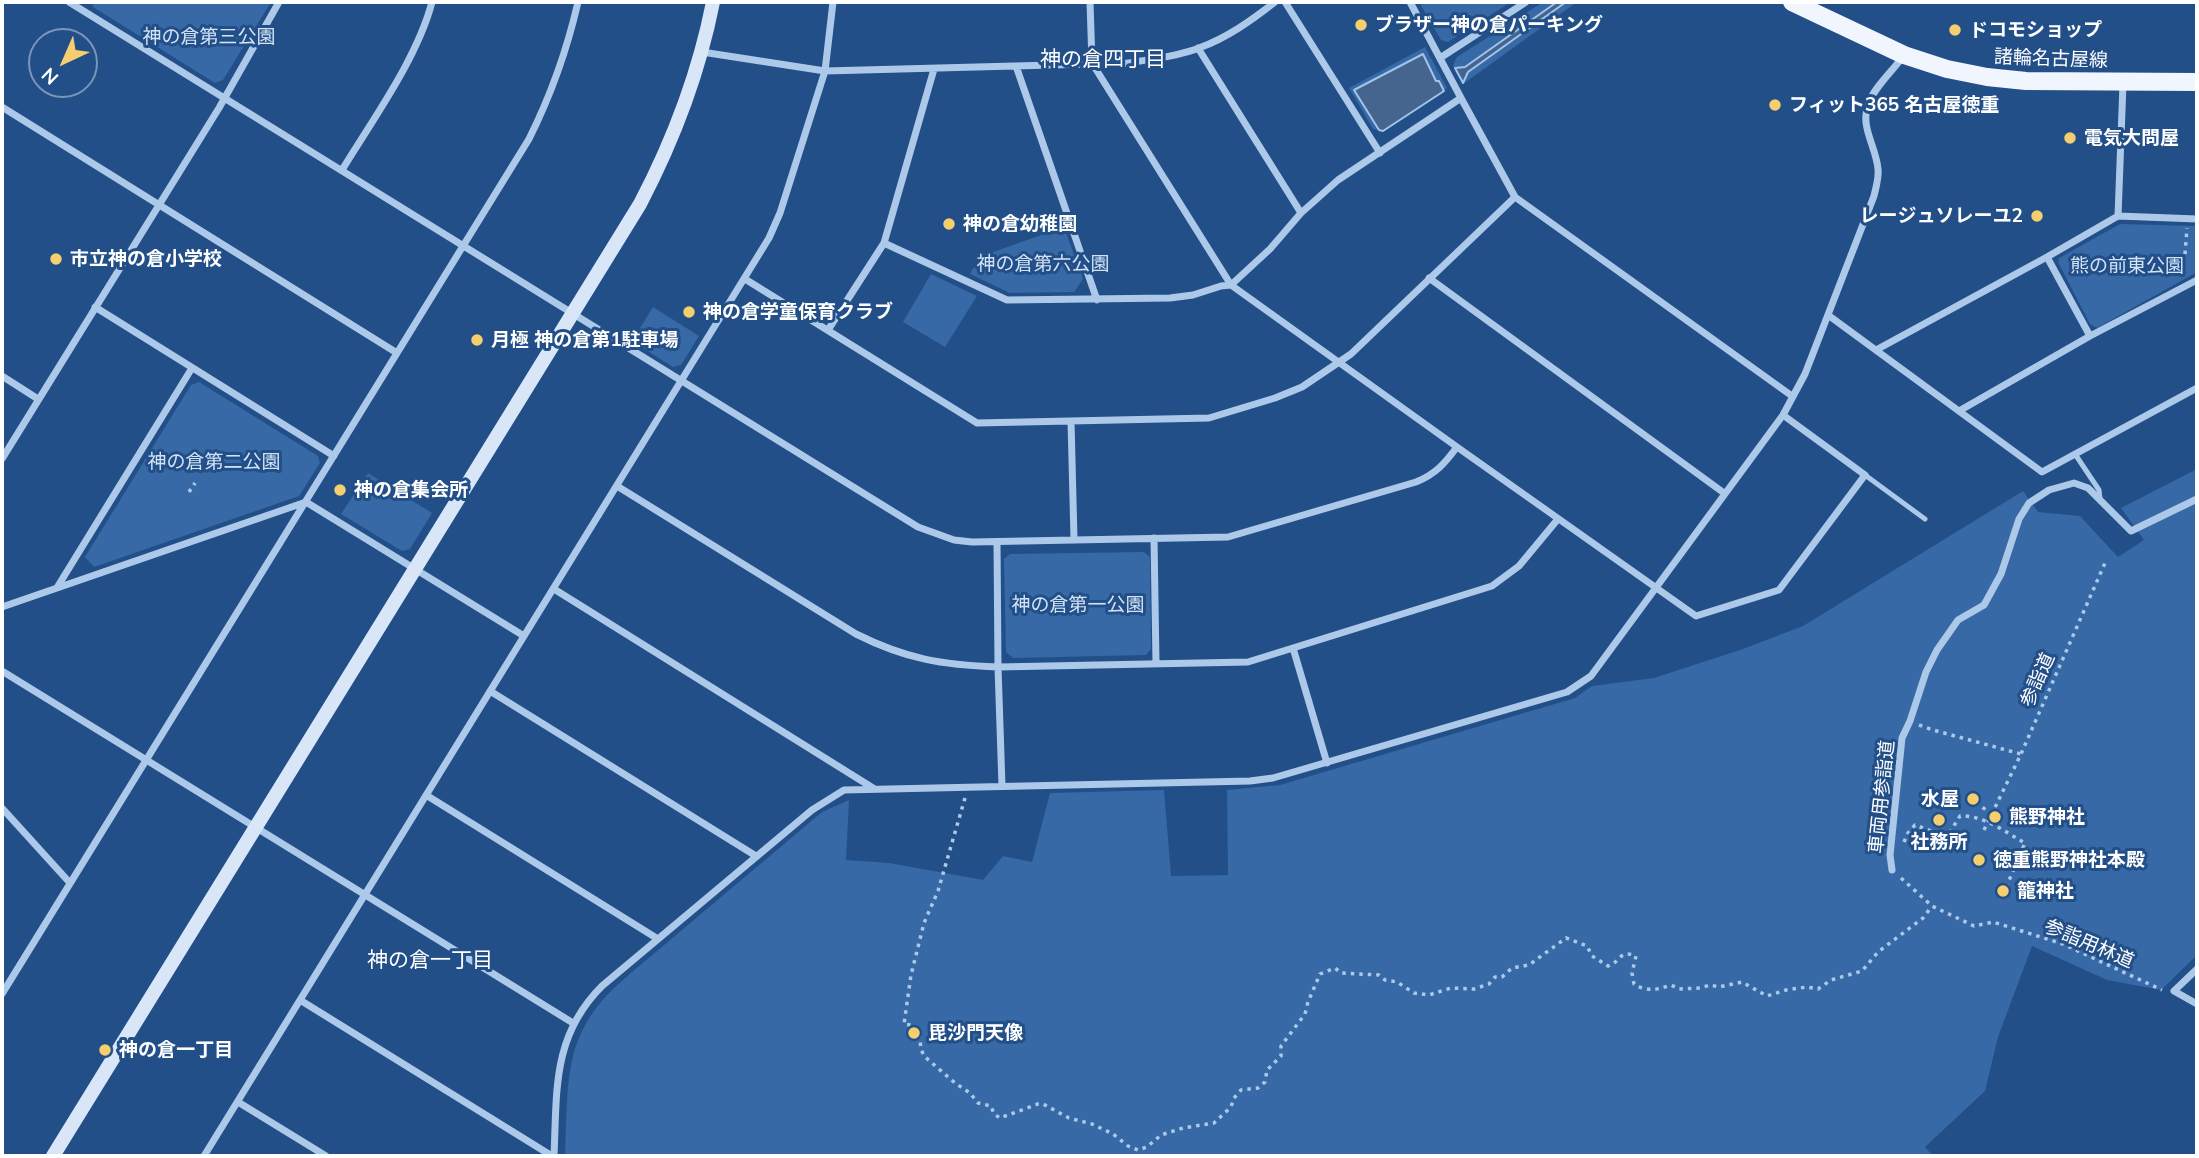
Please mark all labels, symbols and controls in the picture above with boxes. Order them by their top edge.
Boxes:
place label: ブラザー神の倉パーキング [1375,14,1603,36]
marker: ブラザー神の倉パーキング [1353,17,1369,33]
place label: ドコモショップ [1969,19,2102,41]
marker: ドコモショップ [1947,22,1963,38]
park label: 神の倉第三公園 [143,26,275,48]
north arrow [28,28,98,98]
street label: 諸輪名古屋線 [1994,46,2108,72]
district label: 神の倉四丁目 [1040,47,1166,73]
text: N [36,63,63,90]
place label: フィット365 名古屋徳重 [1789,94,1999,116]
marker: フィット365 名古屋徳重 [1767,97,1783,113]
place label: 電気大問屋 [2084,127,2179,149]
marker: 電気大問屋 [2062,130,2078,146]
place label: レージュソレーユ2 [1860,205,2023,227]
marker: レージュソレーユ2 [2029,208,2045,224]
place label: 神の倉幼稚園 [963,213,1077,235]
marker: 神の倉幼稚園 [941,216,957,232]
place label: 市立神の倉小学校 [70,248,222,270]
marker: 市立神の倉小学校 [48,251,64,267]
park label: 神の倉第六公園 [977,253,1109,275]
park label: 熊の前東公園 [2070,255,2184,277]
place label: 神の倉学童保育クラブ [703,301,893,323]
marker: 神の倉学童保育クラブ [681,304,697,320]
place label: 月極 神の倉第1駐車場 [491,329,679,351]
marker: 月極 神の倉第1駐車場 [469,332,485,348]
park label: 神の倉第二公園 [148,451,280,473]
place label: 神の倉集会所 [354,479,468,501]
marker: 神の倉集会所 [332,482,348,498]
park label: 神の倉第一公園 [1012,594,1144,616]
street label: 参詣道 [2016,649,2060,711]
street label: 車両用参詣道 [1865,739,1899,855]
place label: 水屋 [1921,788,1959,810]
marker: 水屋 [1965,791,1981,807]
place label: 熊野神社 [2009,806,2085,828]
marker: 熊野神社 [1987,809,2003,825]
marker: 社務所 [1931,812,1947,828]
place label: 社務所 [1911,831,1967,853]
place label: 徳重熊野神社本殿 [1993,849,2145,871]
marker: 徳重熊野神社本殿 [1971,852,1987,868]
place label: 籠神社 [2017,880,2074,902]
marker: 籠神社 [1995,883,2011,899]
street label: 参詣用林道 [2041,915,2137,973]
district label: 神の倉一丁目 [367,948,493,974]
place label: 毘沙門天像 [928,1022,1023,1044]
marker: 毘沙門天像 [906,1025,922,1041]
place label: 神の倉一丁目 [119,1039,233,1061]
marker: 神の倉一丁目 [97,1042,113,1058]

